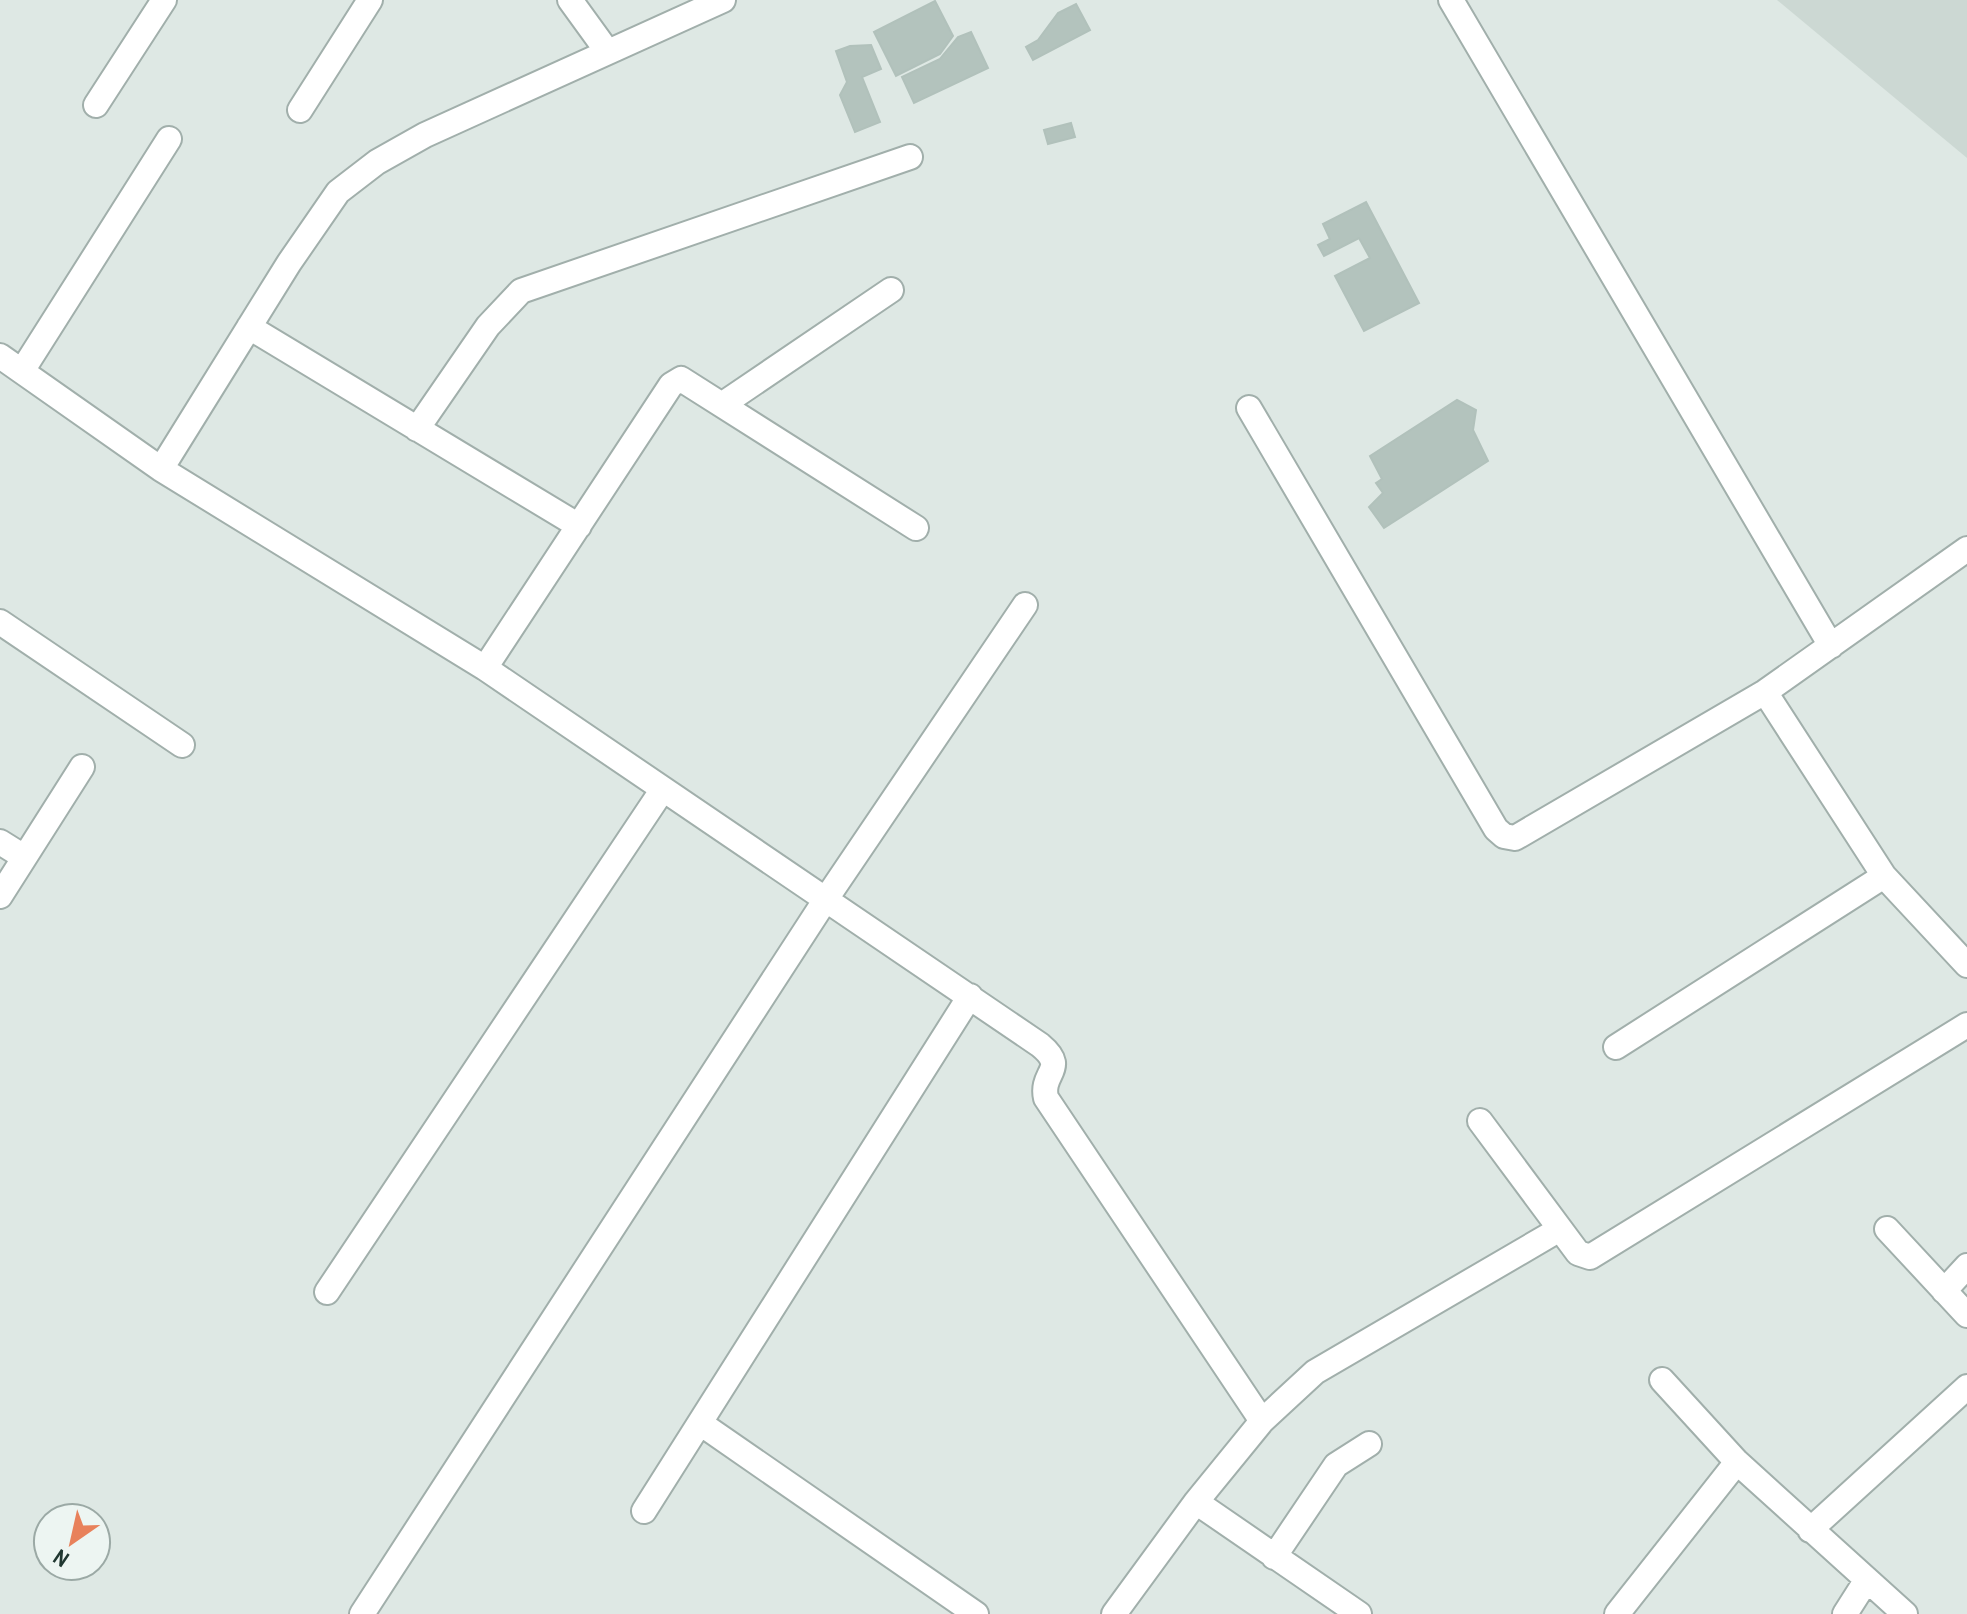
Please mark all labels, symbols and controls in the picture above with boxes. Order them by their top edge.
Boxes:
north arrow [32,1502,112,1582]
text: N [47,1543,75,1575]

